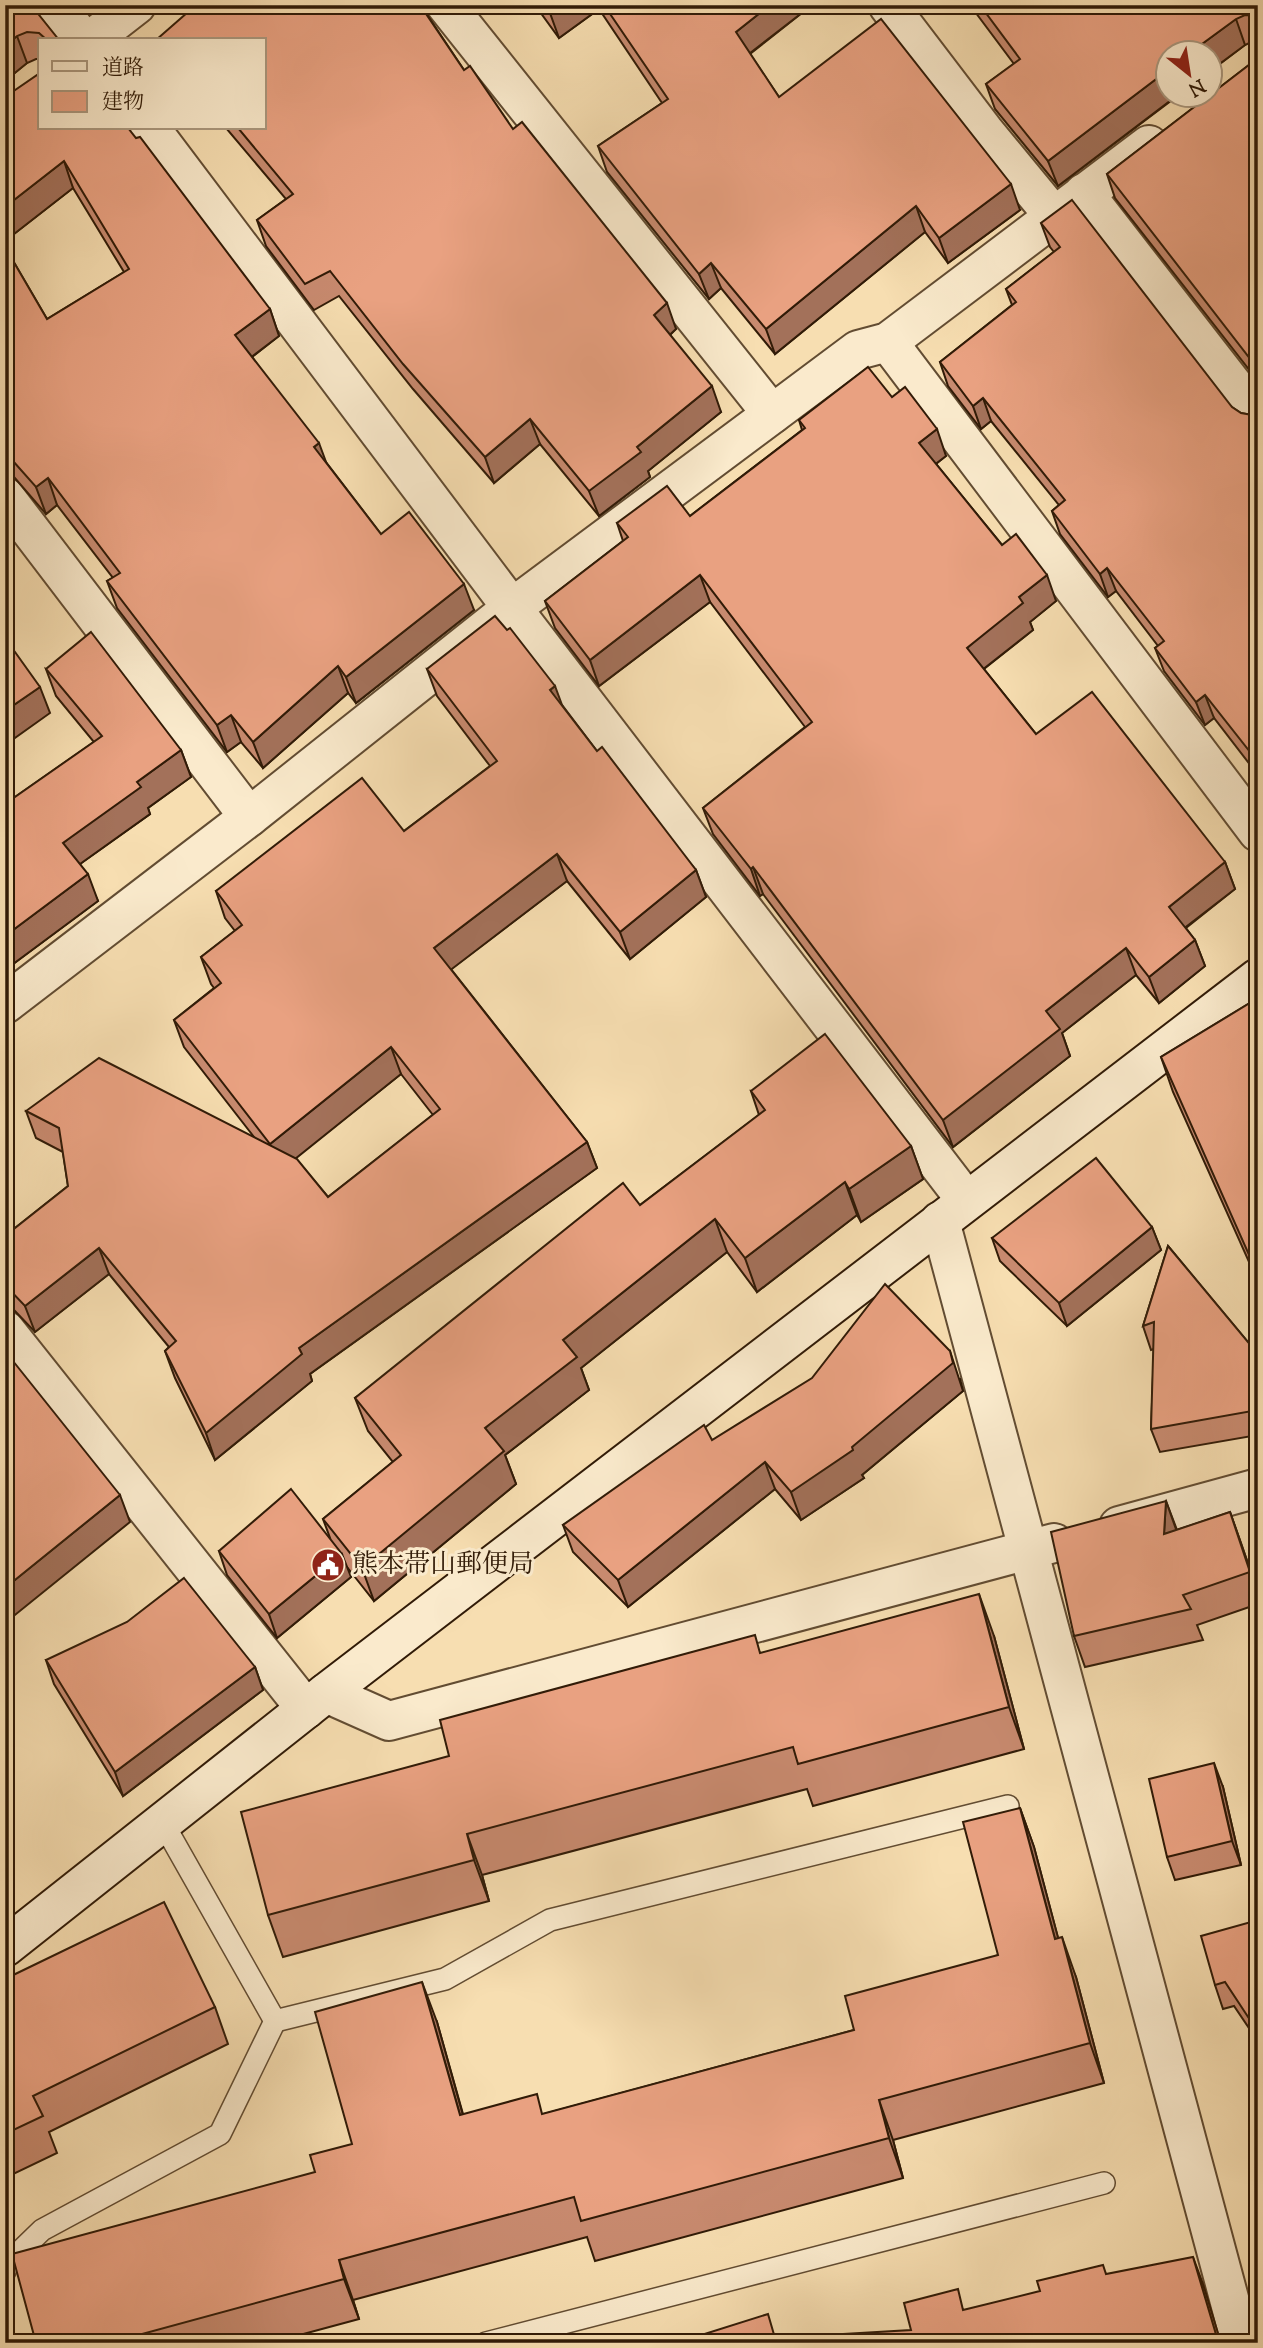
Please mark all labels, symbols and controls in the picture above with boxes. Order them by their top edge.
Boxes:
legend [38,38,266,130]
north arrow [1154,38,1224,108]
text: 道路 [102,54,144,84]
text: N [1183,71,1210,102]
text: 建物 [102,88,144,118]
public building icon: 熊本帯山郵便局 [309,1546,347,1584]
place label: 熊本帯山郵便局 [352,1547,534,1584]

